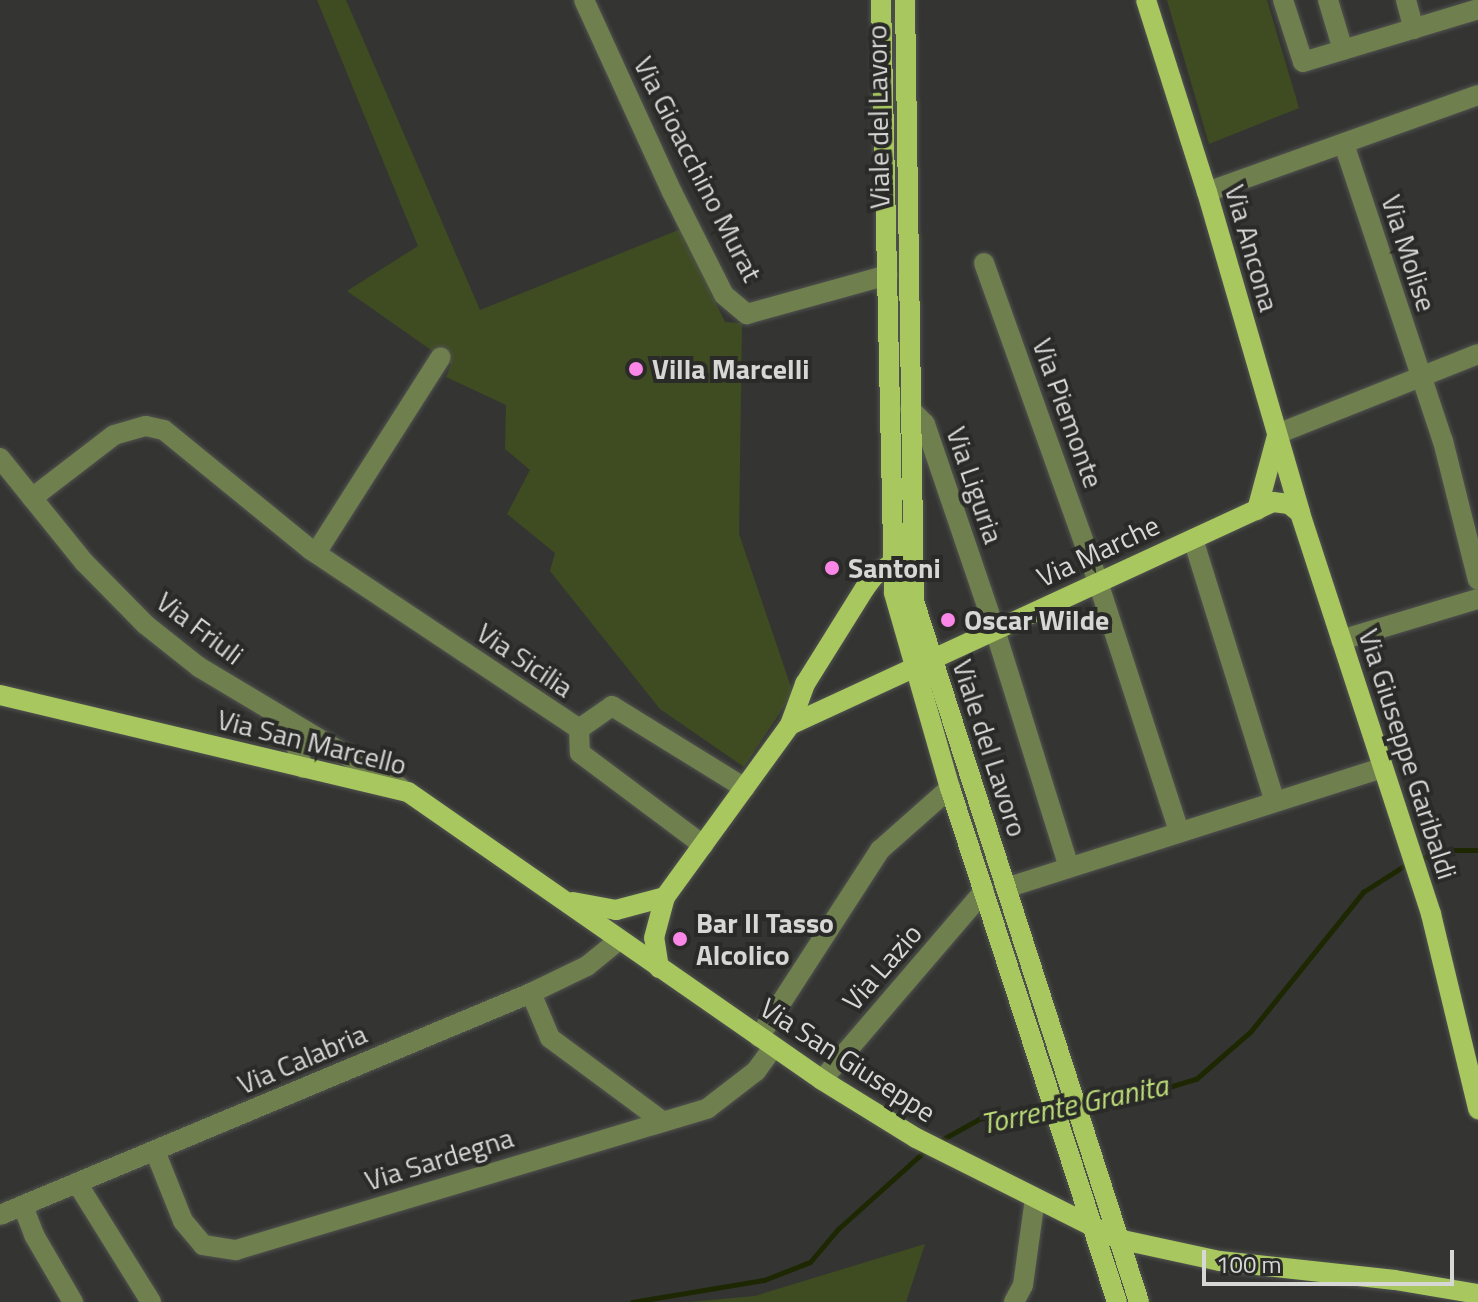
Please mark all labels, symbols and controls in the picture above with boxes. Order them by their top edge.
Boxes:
street label: Viale del Lavoro [860,25,896,209]
street label: Via Gioacchino Murat [627,51,769,287]
street label: Via Ancona [1218,181,1286,315]
street label: Via Molise [1374,190,1444,316]
street label: Via Piemonte [1025,334,1111,492]
place label: Villa Marcelli [652,352,809,386]
marker: Villa Marcelli [627,360,645,378]
street label: Via Liguria [939,422,1011,548]
street label: Via Marche [1032,508,1164,594]
place label: Santoni [848,551,941,585]
marker: Santoni [823,559,841,577]
street label: Via Friuli [150,584,250,672]
place label: Oscar Wilde [964,603,1109,637]
marker: Oscar Wilde [939,611,957,629]
street label: Via Sicilia [470,616,580,704]
street label: Via Giuseppe Garibaldi [1352,625,1464,883]
street label: Viale del Lavoro [946,655,1034,841]
street label: Via San Marcello [214,702,410,782]
place label: Bar Il Tasso Alcolico [696,906,834,972]
street label: Via Lazio [835,917,929,1017]
marker: Bar Il Tasso Alcolico [671,930,689,948]
street label: Via San Giuseppe [754,991,942,1129]
street label: Via Calabria [232,1017,372,1101]
water label: Torrente Granita [977,1067,1171,1141]
street label: Via Sardegna [361,1120,517,1198]
scale bar [1206,1234,1458,1284]
text: 100 m [1216,1246,1282,1282]

